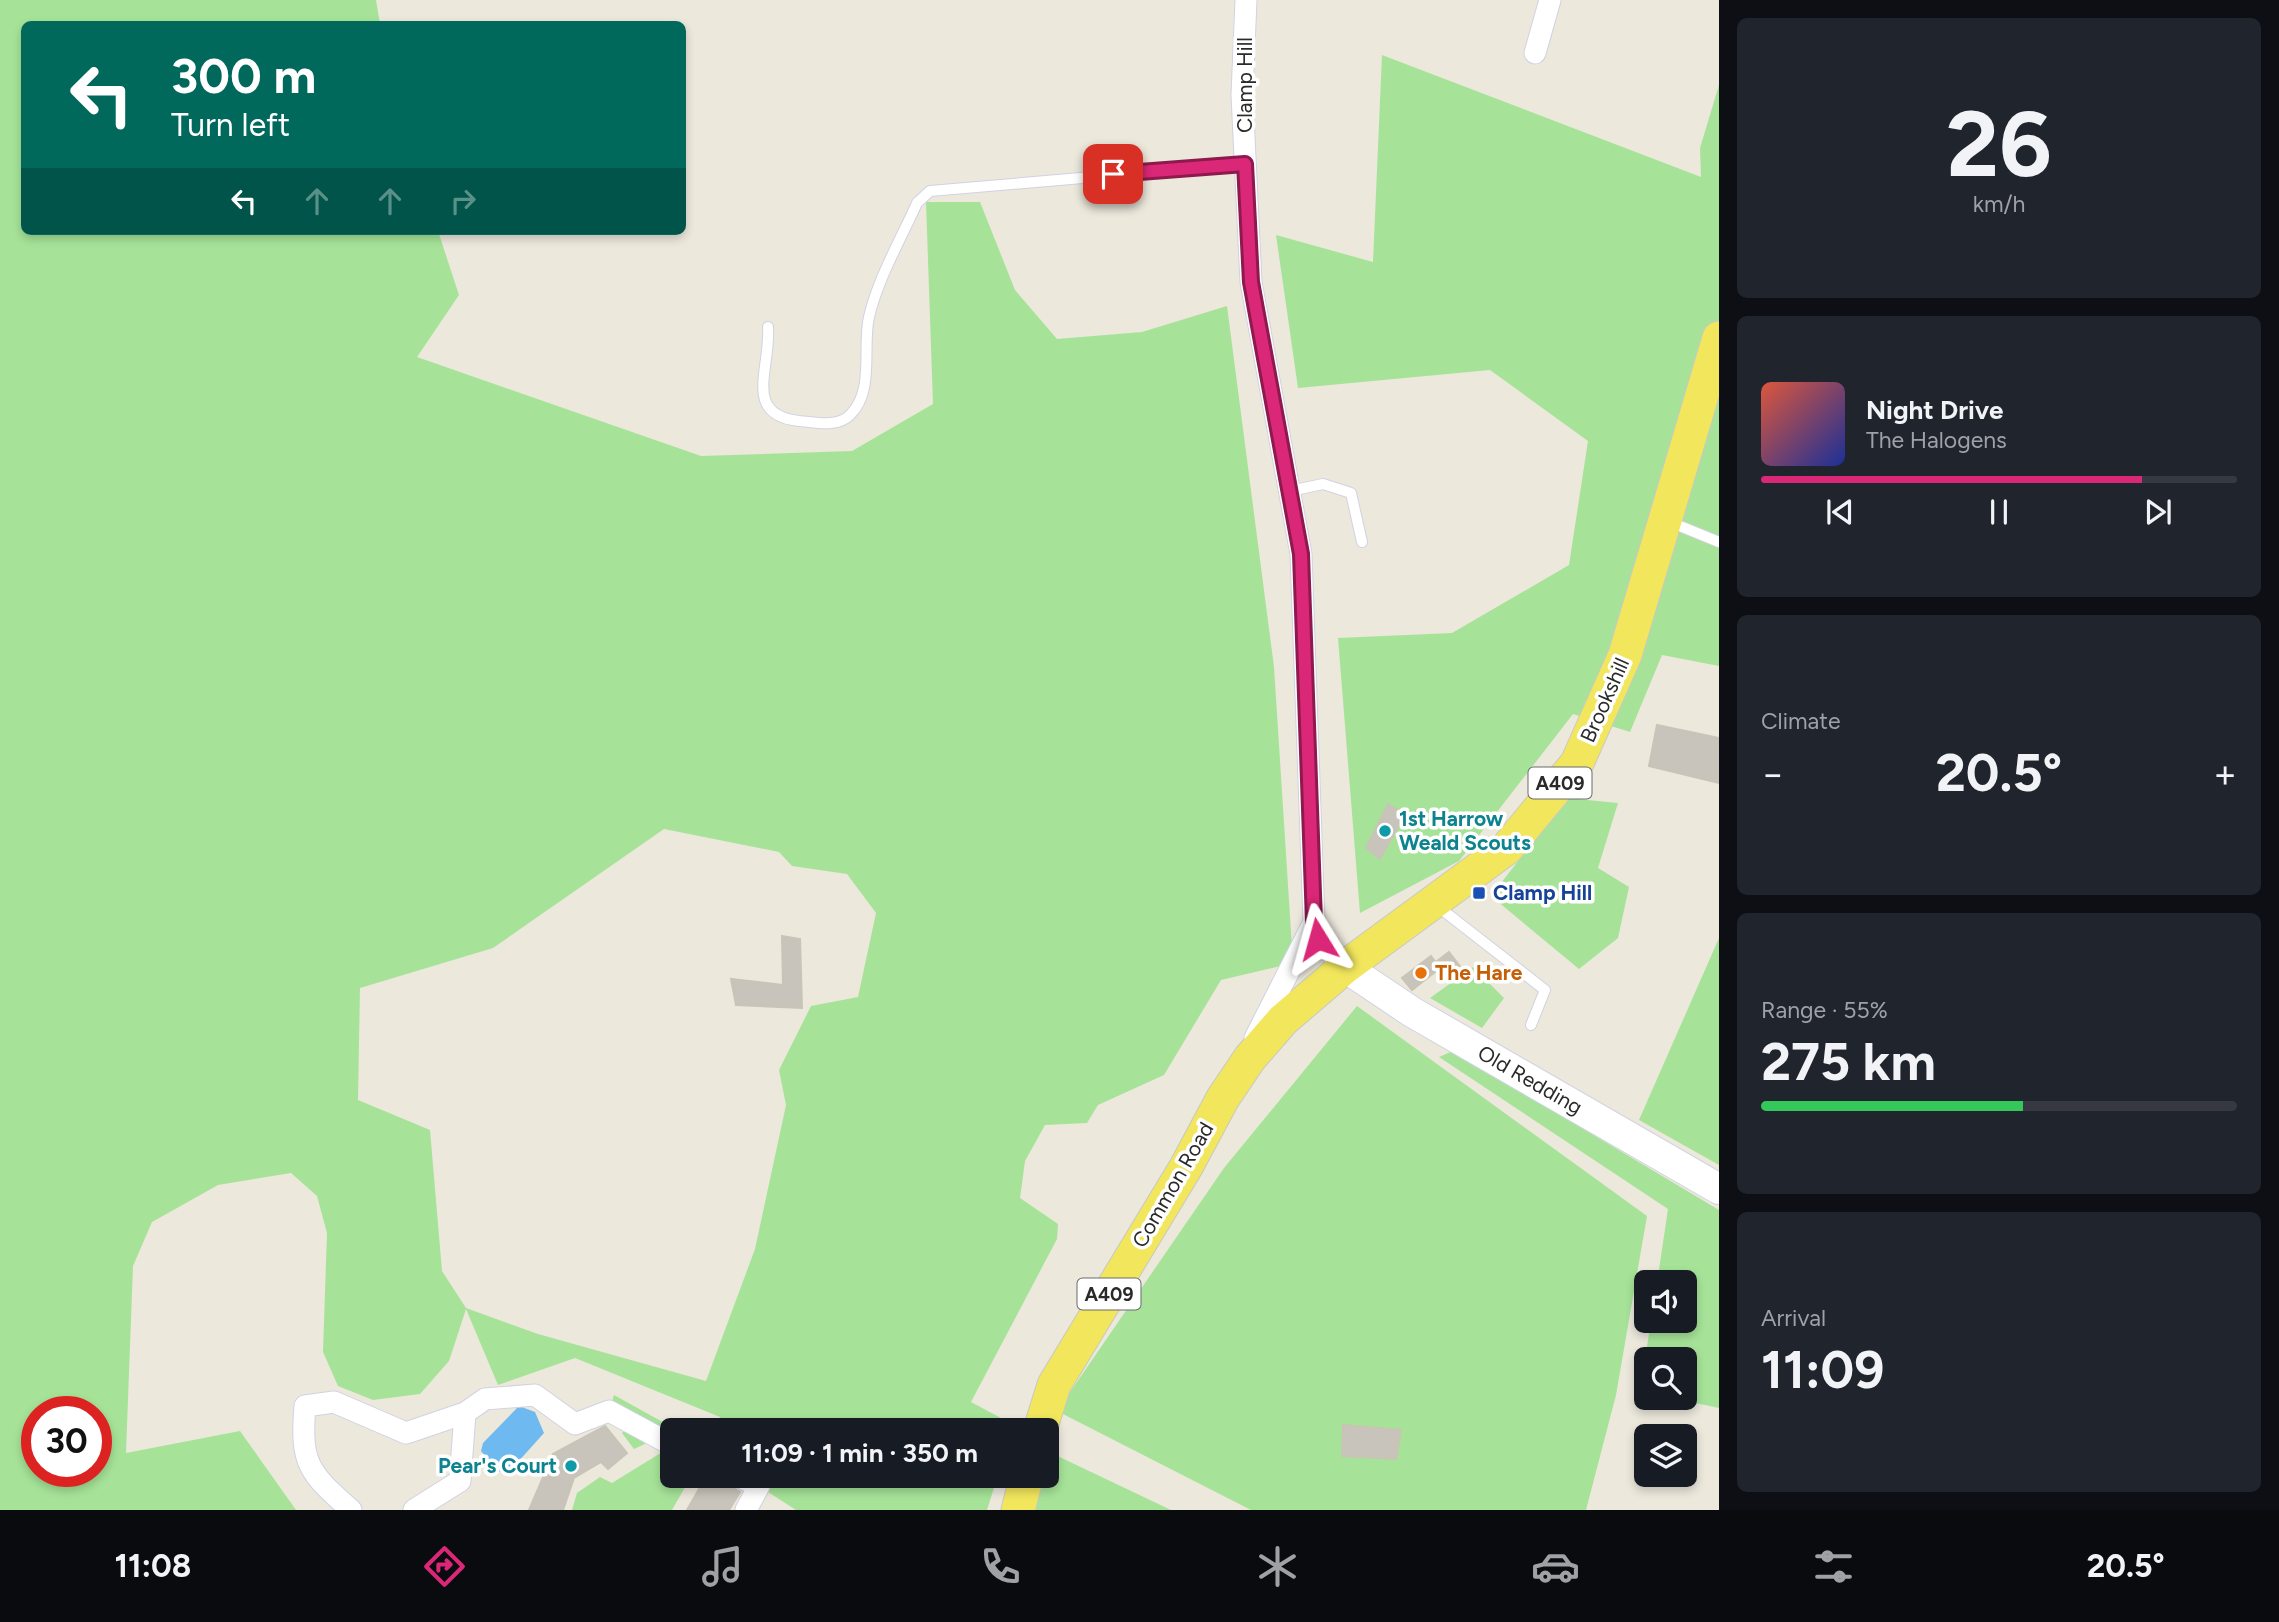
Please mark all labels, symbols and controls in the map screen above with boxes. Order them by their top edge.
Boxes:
street label: Clamp Hill [1232,37,1257,133]
text: 300 m [171,46,316,105]
icon: left [56,49,147,140]
text: 26 [1946,90,2052,199]
text: Turn left [171,106,290,144]
pin [1083,144,1143,204]
icon: arrive [1094,155,1132,193]
icon: left [225,182,263,220]
icon: ahead [298,182,336,220]
icon: ahead [371,182,409,220]
icon: right [444,182,482,220]
text: km/h [1973,190,2025,218]
text: Night Drive [1866,394,2003,426]
text: The Halogens [1866,426,2007,454]
icon: previous [1821,493,1859,531]
icon: pause [1980,493,2018,531]
icon: next [2139,493,2177,531]
street label: Brookshill [1575,654,1634,746]
text: Climate [1761,707,1840,735]
text: 20.5° [1936,742,2062,804]
text: − [1761,751,1785,797]
text: + [2213,751,2237,797]
road number: A409 [1528,768,1592,798]
place label: 1st Harrow Weald Scouts [1399,806,1531,855]
marker: 1st Harrow Weald Scouts [1377,823,1393,839]
place label: Clamp Hill [1493,880,1592,905]
marker: Clamp Hill [1471,885,1487,901]
position arrow [1281,902,1355,976]
place label: The Hare [1435,960,1523,985]
marker: The Hare [1413,965,1429,981]
text: Range · 55% [1761,996,1888,1024]
text: 275 km [1761,1031,1936,1093]
street label: Old Redding [1474,1040,1587,1120]
street label: Common Road [1127,1118,1219,1252]
map controls [1634,1270,1697,1487]
button: sound [1634,1270,1697,1333]
road number: A409 [1078,1278,1140,1310]
text: Arrival [1761,1304,1826,1332]
text: 11:09 [1761,1339,1884,1401]
button: search [1634,1347,1697,1410]
speed limit sign: 30 [21,1396,112,1487]
button: layers [1634,1424,1697,1487]
text: 11:09 · 1 min · 350 m [741,1437,978,1469]
place label: Pear's Court [438,1453,557,1478]
marker: Pear's Court [563,1458,579,1474]
icon: directions [420,1542,469,1591]
icon: music [698,1542,747,1591]
icon: phone [976,1542,1025,1591]
icon: climate [1253,1542,1302,1591]
icon: car [1531,1542,1580,1591]
icon: filters [1809,1542,1858,1591]
text: 11:08 [114,1547,191,1585]
text: 20.5° [2087,1547,2165,1585]

